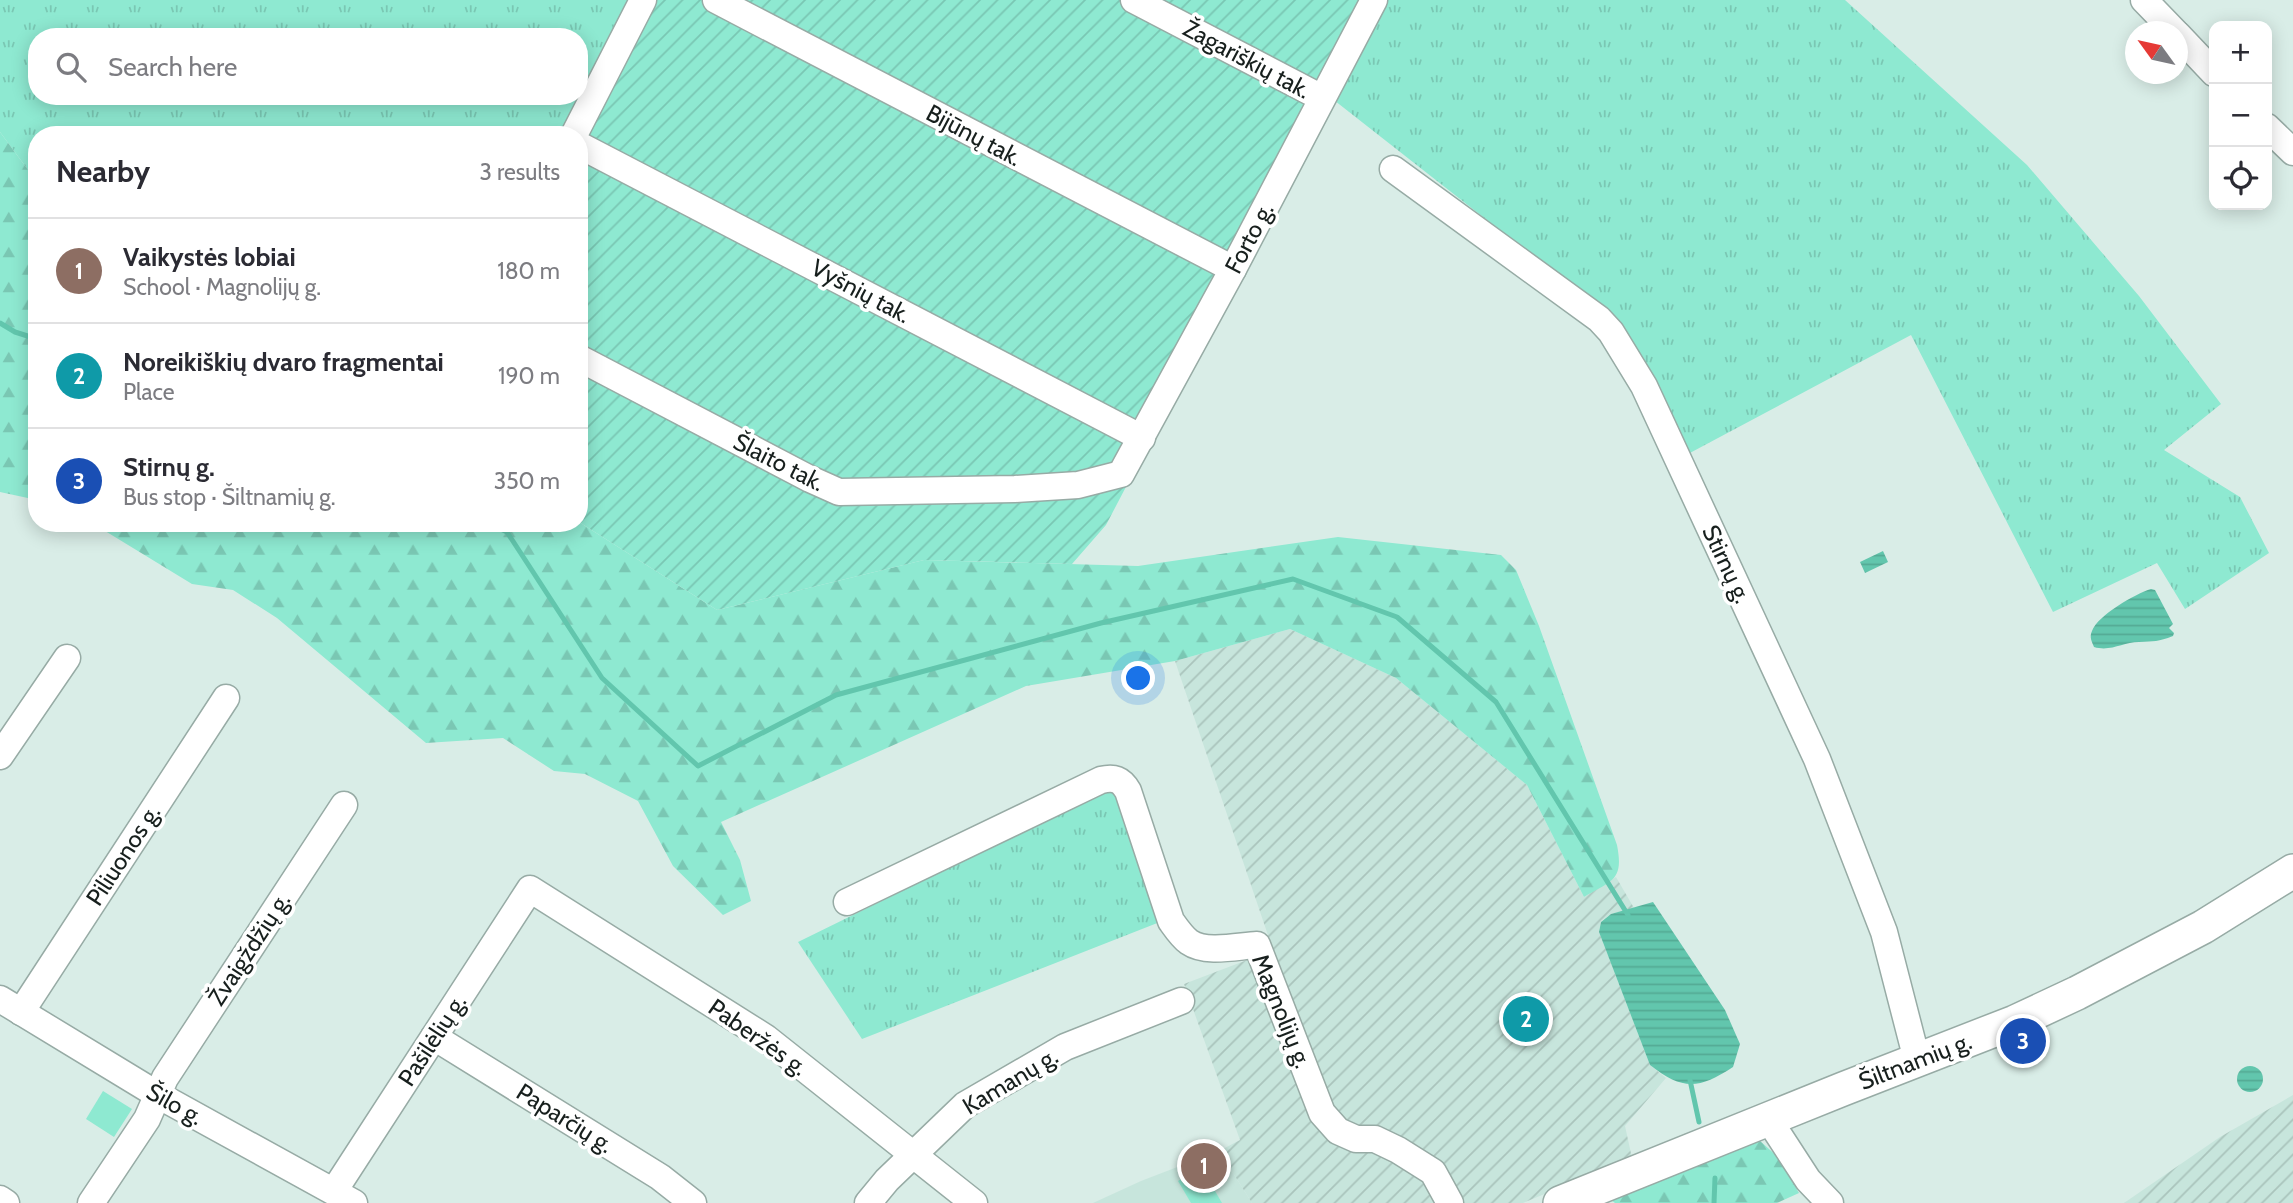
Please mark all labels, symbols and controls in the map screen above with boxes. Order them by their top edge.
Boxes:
street label: Žagariškių tak. [1179,13,1315,105]
north arrow [2125,21,2188,84]
map controls [2209,21,2272,210]
button: + [2209,21,2272,84]
search box [28,28,588,105]
icon: search [52,48,90,86]
text: Search here [108,51,237,83]
button: − [2209,84,2272,147]
street label: Bijūnų tak. [921,98,1027,172]
button: locate [2209,147,2272,210]
text: Nearby [56,153,150,190]
text: 3 results [479,158,560,186]
street label: Forto g. [1218,198,1280,278]
text: Vaikystės lobiai [123,241,296,273]
street label: Vyšnių tak. [806,253,916,329]
text: 1 [75,257,83,285]
text: 180 m [497,257,560,285]
text: School · Magnolijų g. [123,273,321,301]
text: Noreikiškių dvaro fragmentai [123,346,444,378]
text: 2 [73,362,85,390]
text: 190 m [498,362,560,390]
text: Place [123,378,175,406]
street label: Šlaito tak. [729,427,829,497]
text: Stirnų g. [123,451,215,483]
text: 3 [73,467,85,495]
text: 350 m [494,467,560,495]
text: Bus stop · Šiltnamių g. [123,483,335,511]
street label: Stirnų g. [1696,520,1758,608]
your location [1121,661,1155,695]
street label: Piliuonos g. [80,799,166,911]
street label: Žvaigždžių g. [202,887,296,1011]
street label: Magnolijų g. [1246,950,1318,1072]
street label: Pašilėlių g. [392,989,472,1091]
street label: Paberžės g. [703,992,813,1082]
pin: 2 [1503,993,1549,1045]
pin: 3 [2000,1015,2046,1067]
street label: Šiltnamių g. [1854,1026,1976,1096]
street label: Kamanų g. [957,1041,1063,1121]
street label: Šilo g. [142,1077,208,1131]
street label: Paparčių g. [511,1077,619,1159]
pin: 1 [1181,1140,1227,1192]

